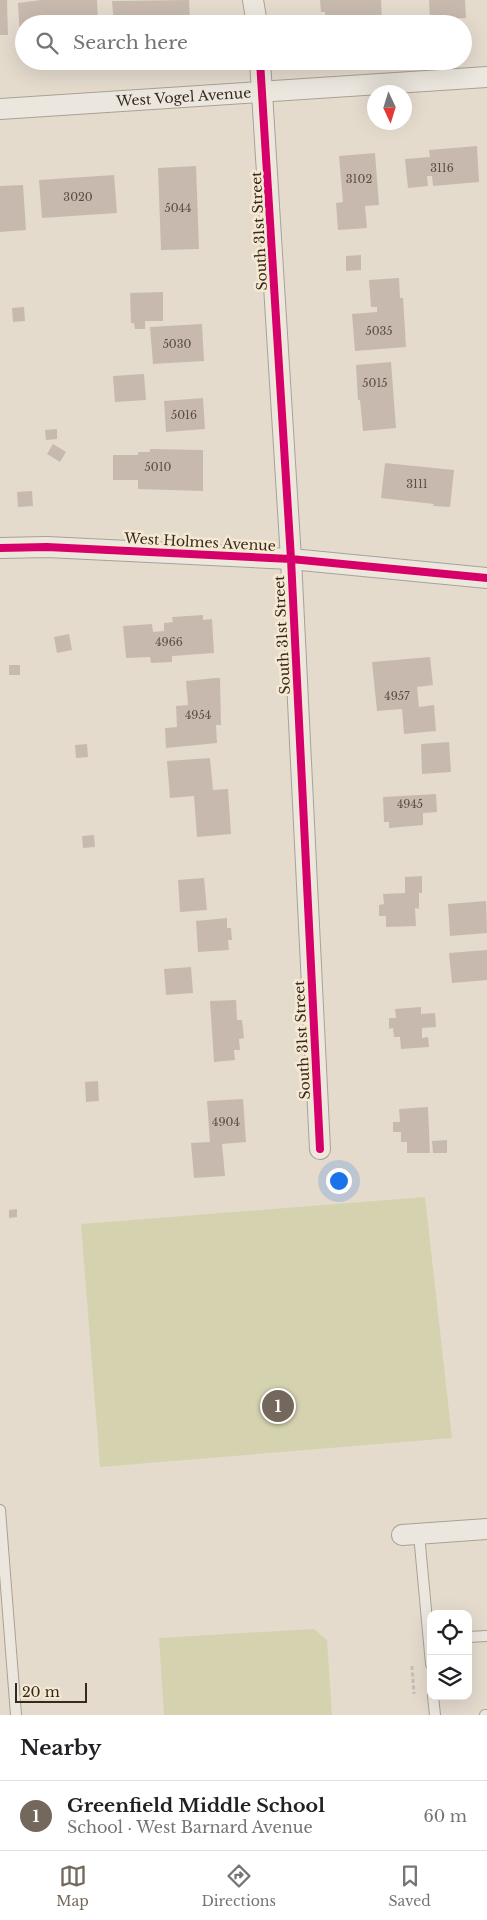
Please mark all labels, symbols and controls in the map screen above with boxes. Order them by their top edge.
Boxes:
search box [15,15,472,70]
icon: search [33,29,61,57]
text: Search here [73,31,188,54]
street label: West Vogel Avenue [115,84,252,110]
north arrow [367,85,412,130]
house number: 3116 [430,161,454,175]
street label: South 31st Street [247,170,271,291]
house number: 3102 [346,172,372,186]
house number: 3020 [63,190,93,204]
house number: 5044 [165,201,191,215]
house number: 5035 [365,324,393,338]
house number: 5030 [163,337,192,351]
house number: 5015 [362,376,388,390]
house number: 5016 [171,408,197,422]
house number: 5010 [145,460,172,474]
house number: 3111 [406,477,428,491]
street label: West Holmes Avenue [123,529,276,555]
street label: South 31st Street [270,574,294,695]
house number: 4966 [155,635,183,649]
house number: 4957 [384,689,410,703]
house number: 4954 [185,708,211,722]
house number: 4945 [397,797,423,811]
street label: South 31st Street [290,979,314,1100]
house number: 4904 [212,1115,240,1129]
your location [326,1168,352,1194]
pin: 1 [262,1387,294,1425]
map controls [427,1610,472,1700]
button: locate [427,1610,472,1655]
button: layers [427,1655,472,1700]
scale bar [15,1680,88,1703]
text: 20 m [22,1683,60,1701]
text: Nearby [20,1735,101,1761]
text: Greenfield Middle School [67,1794,325,1817]
text: 1 [33,1806,39,1826]
text: 60 m [424,1806,467,1826]
text: School · West Barnard Avenue [67,1817,313,1837]
tab: Map [56,1862,89,1910]
tab: Directions [201,1862,276,1910]
tab: Saved [388,1862,431,1910]

